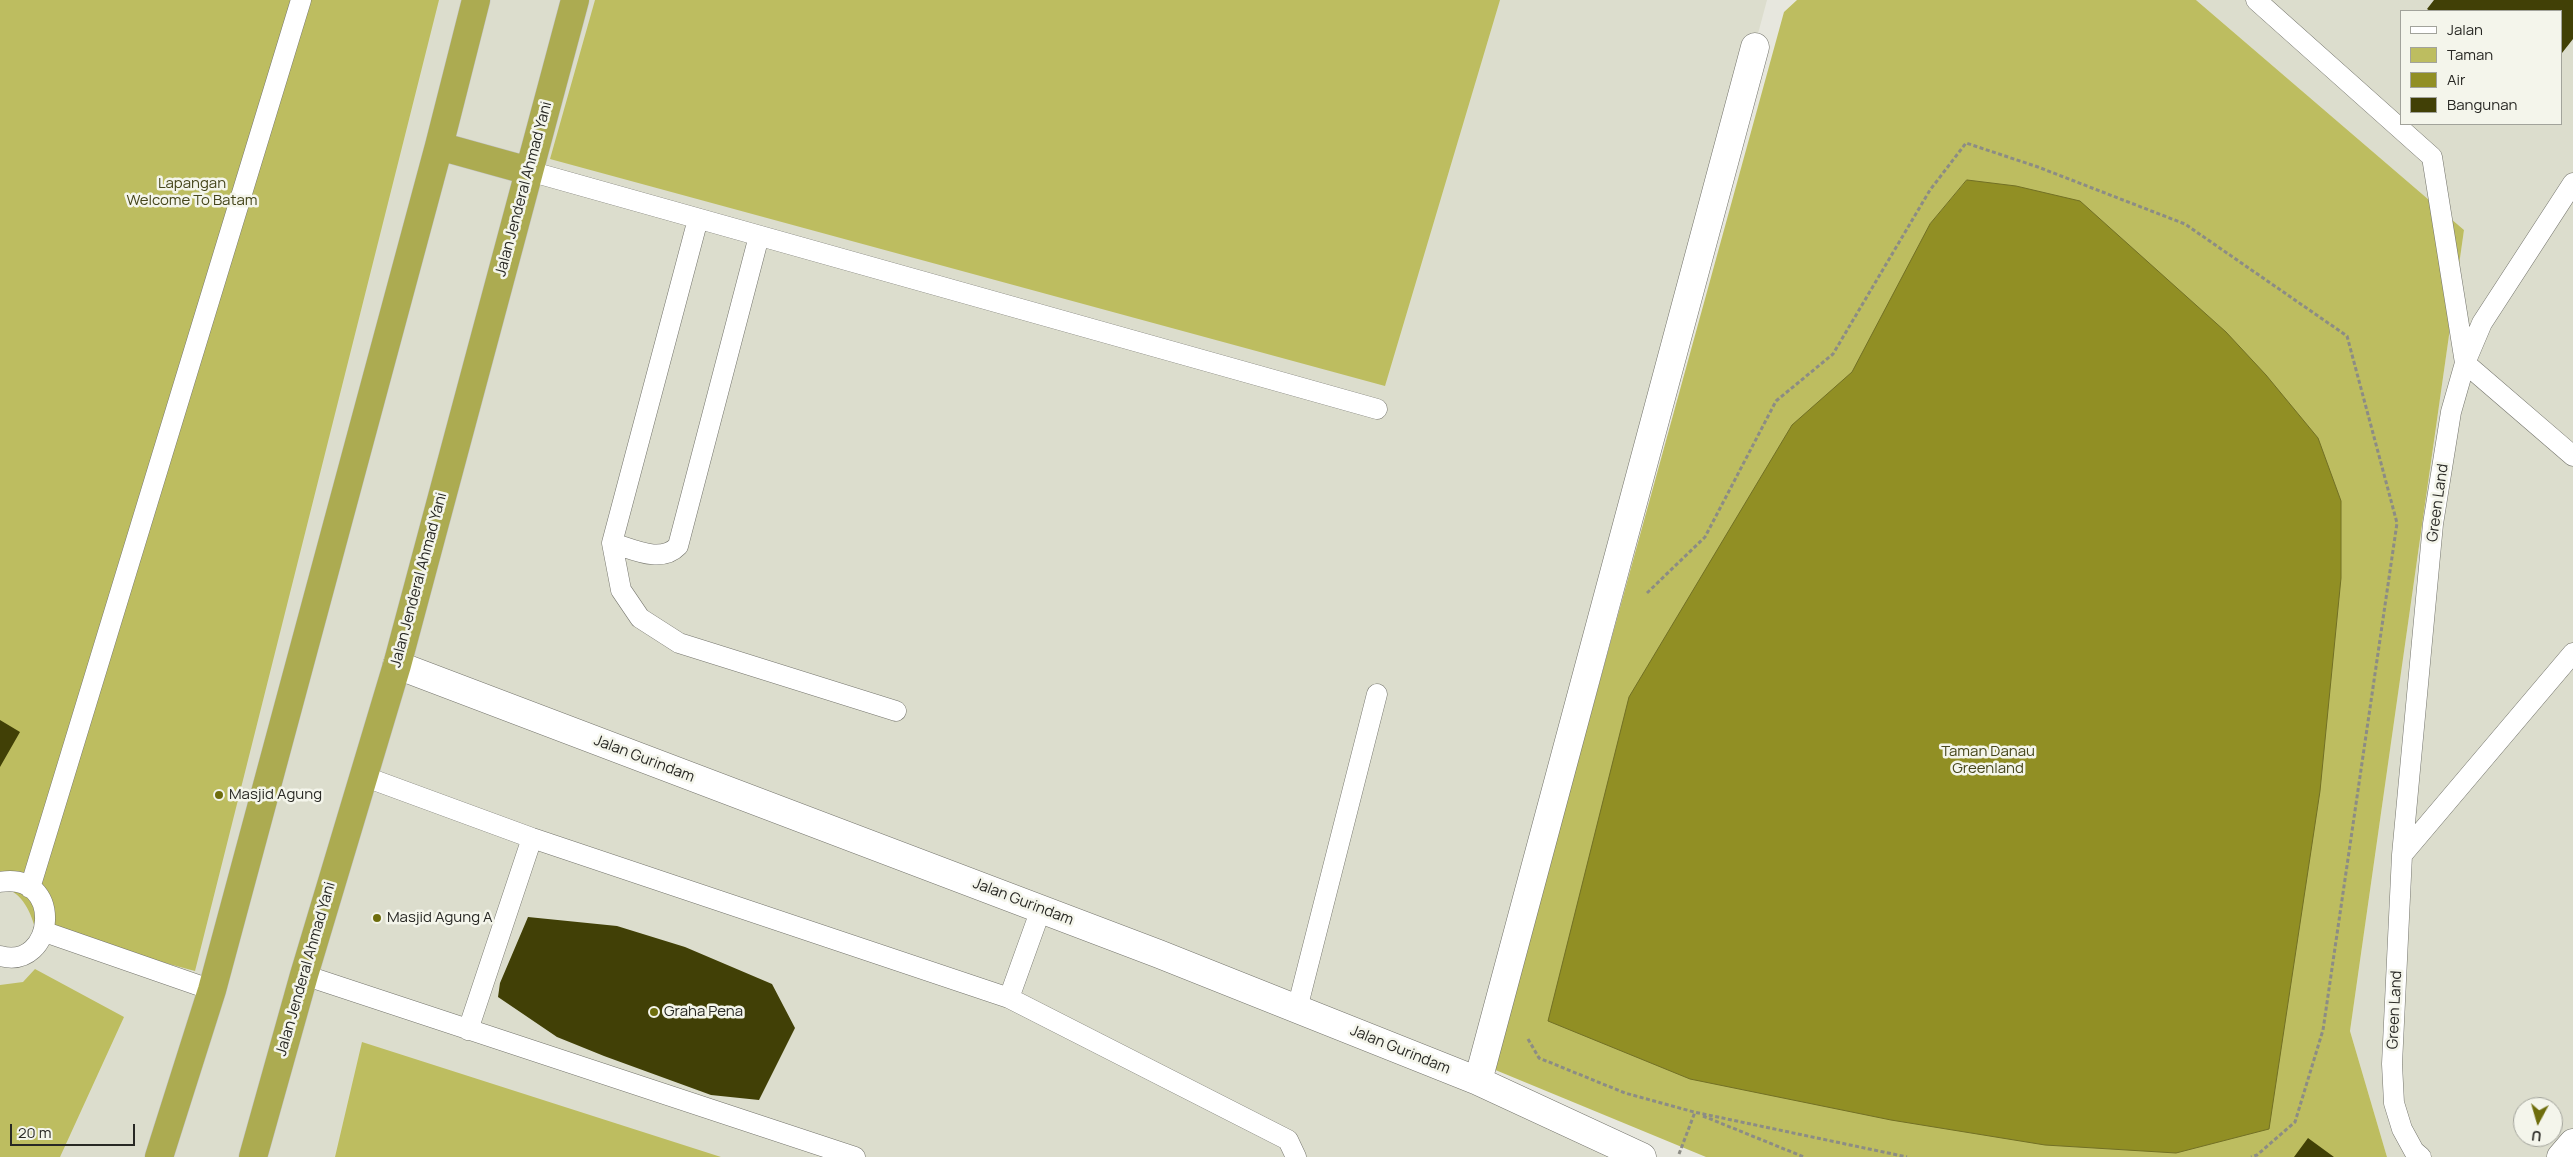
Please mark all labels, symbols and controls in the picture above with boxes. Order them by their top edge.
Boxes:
legend [2400,10,2563,125]
text: Jalan [2447,19,2483,40]
text: Taman [2447,44,2493,65]
text: Air [2447,69,2465,90]
text: Bangunan [2447,94,2517,115]
street label: Jalan Jenderal Ahmad Yani [492,100,556,278]
park label: Lapangan Welcome To Batam [127,175,257,210]
street label: Green Land [2424,463,2452,543]
street label: Jalan Jenderal Ahmad Yani [387,491,451,669]
street label: Jalan Gurindam [591,732,697,786]
park label: Taman Danau Greenland [1941,743,2035,778]
place label: Masjid Agung [229,786,322,804]
marker: Masjid Agung [213,789,225,801]
street label: Jalan Gurindam [970,875,1076,929]
street label: Jalan Jenderal Ahmad Yani [273,880,339,1058]
place label: Masjid Agung A [387,909,493,927]
marker: Masjid Agung A [371,912,383,924]
street label: Green Land [2384,970,2406,1050]
place label: Graha Pena [664,1003,743,1021]
marker: Graha Pena [648,1006,660,1018]
street label: Jalan Gurindam [1347,1022,1453,1078]
north arrow [2513,1097,2563,1147]
scale bar [12,1114,138,1146]
text: 20 m [18,1122,51,1143]
text: U [2530,1126,2542,1146]

